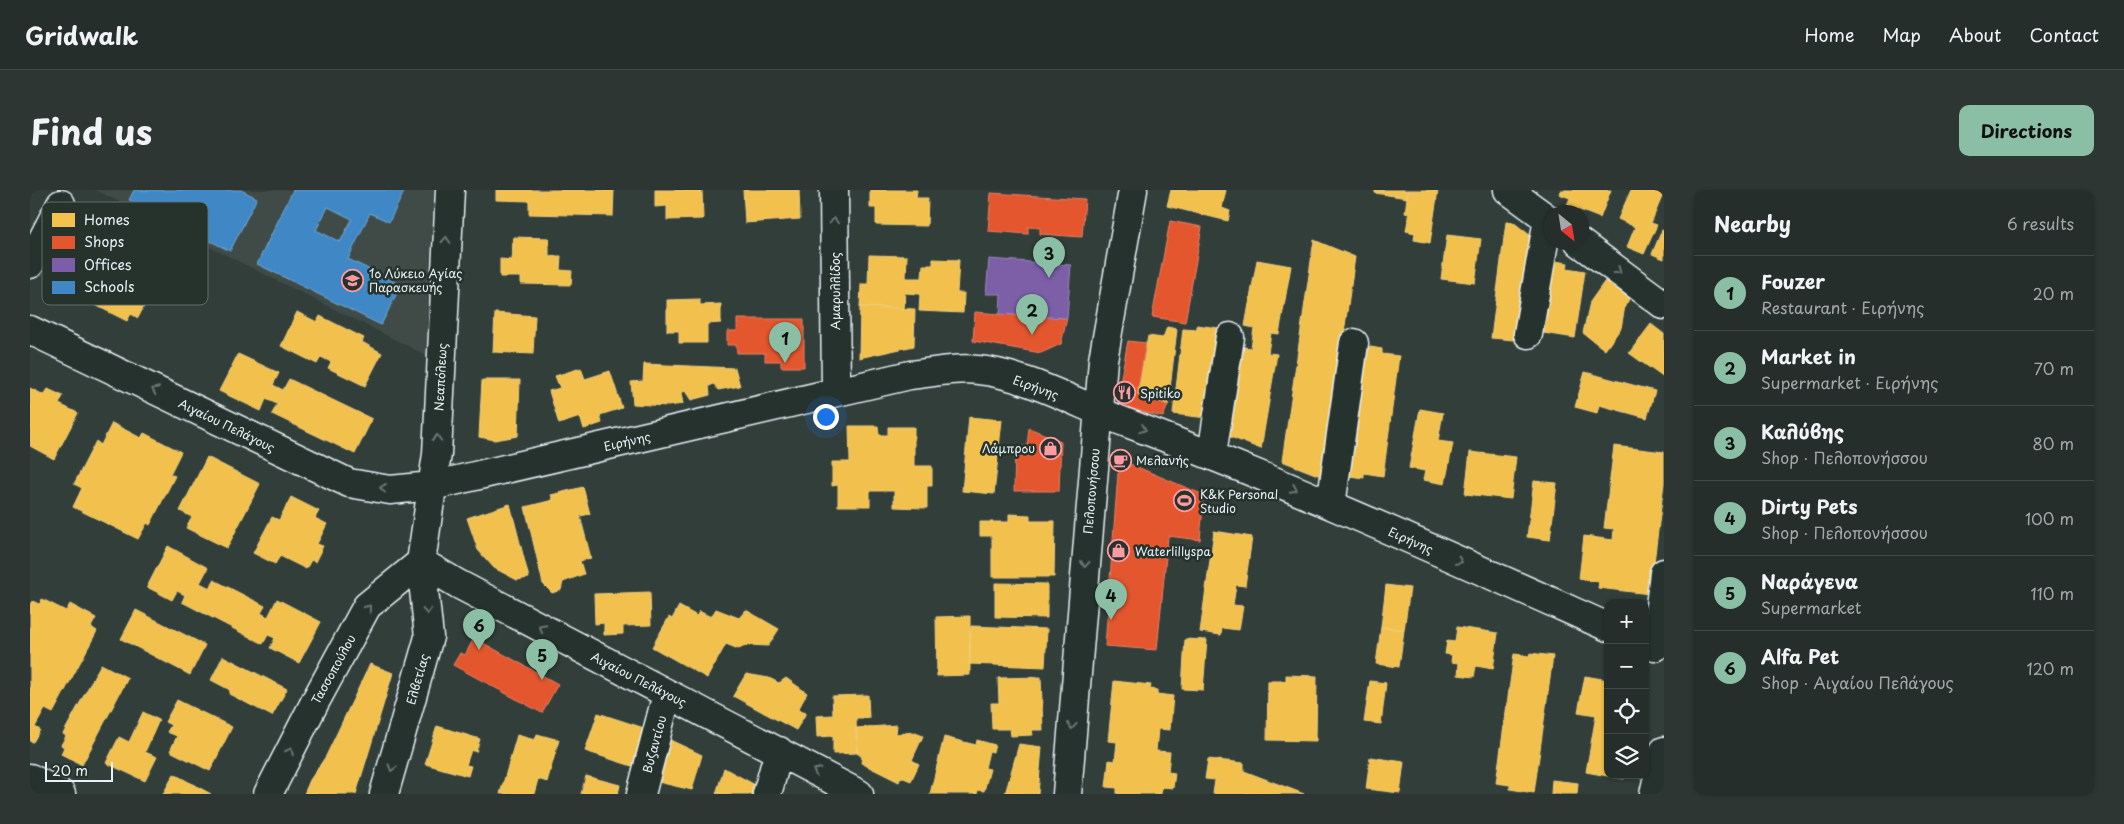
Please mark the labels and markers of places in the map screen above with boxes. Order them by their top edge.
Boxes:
pin: 3 [1033,237,1065,278]
place label: 1ο Λύκειο Αγίας Παρασκευής [369,264,462,296]
school or university icon: 1ο Λύκειο Αγίας Παρασκευής [341,268,365,292]
pin: 2 [1016,294,1048,335]
pin: 1 [769,322,801,363]
restaurant icon: Spitiko [1112,381,1136,405]
place label: Spitiko [1140,384,1181,402]
shop icon: Λάμπρου [1039,436,1063,460]
place label: Λάμπρου [982,439,1035,457]
cafe icon: Μελανής [1108,448,1132,472]
place label: Μελανής [1136,451,1189,469]
place label: K&K Personal Studio [1200,485,1278,517]
sports icon: K&K Personal Studio [1172,489,1196,513]
shop icon: Waterlillyspa [1107,539,1131,563]
place label: Waterlillyspa [1135,542,1211,560]
pin: 4 [1095,579,1127,620]
pin: 6 [463,609,495,650]
pin: 5 [526,639,558,680]

